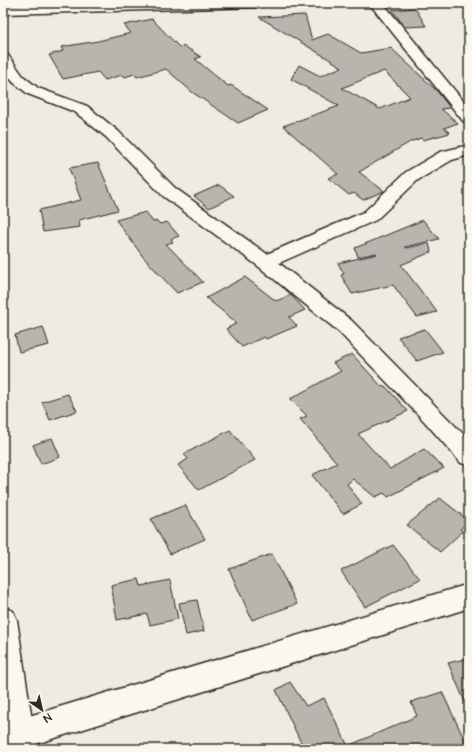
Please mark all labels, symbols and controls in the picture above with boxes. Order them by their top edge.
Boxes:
north arrow [22,690,62,730]
text: N [40,710,54,726]

